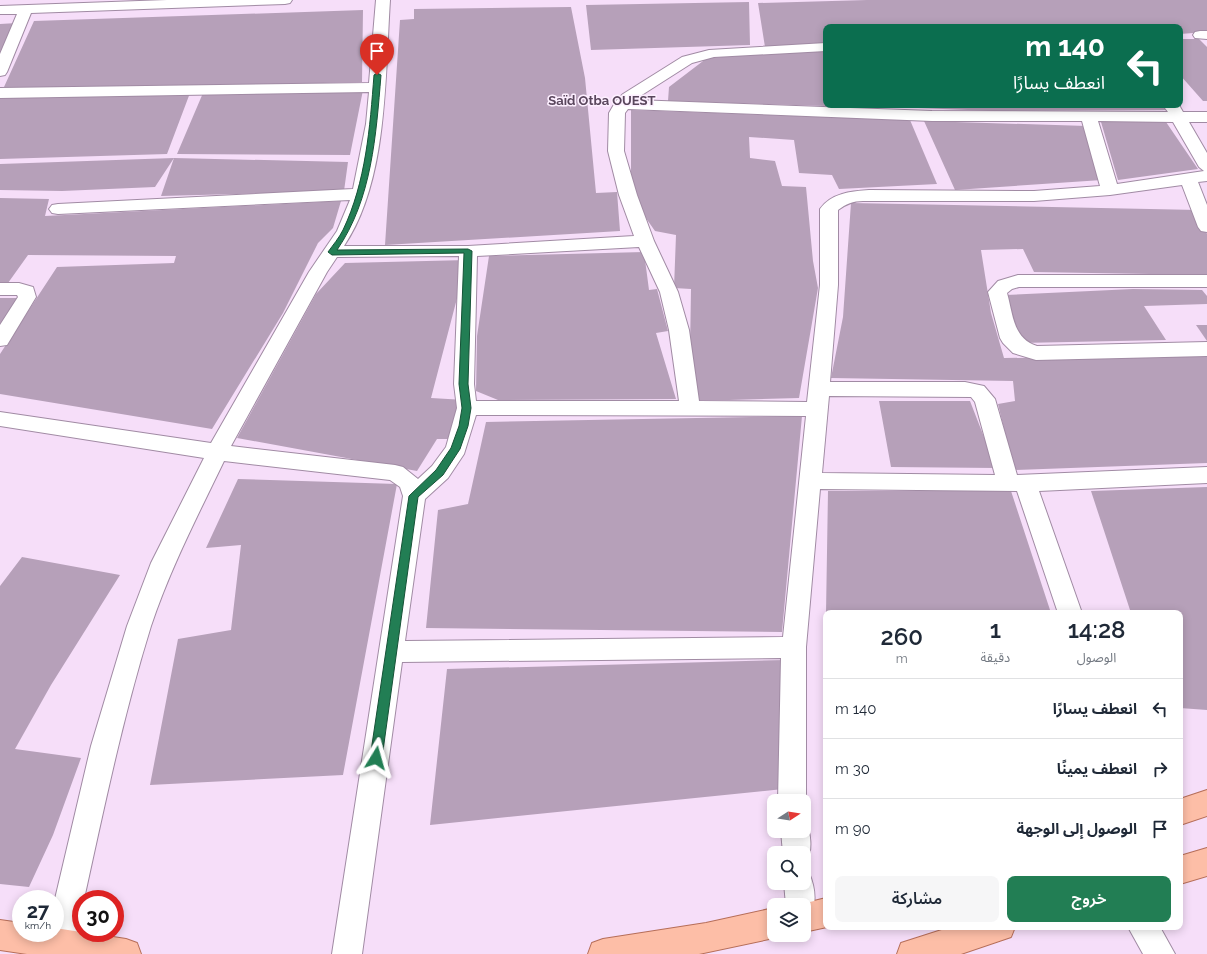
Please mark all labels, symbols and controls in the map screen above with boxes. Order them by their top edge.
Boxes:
text: 140 m [1025,30,1105,63]
pin [360,34,394,75]
icon: arrive [366,40,388,62]
icon: left [1119,40,1171,92]
text: انعطف يسارًا [1013,72,1105,93]
district label: Saïd Otba OUEST [548,93,656,108]
text: 1 [990,615,1001,644]
text: 14:28 [1068,615,1125,644]
text: 260 [881,622,923,651]
text: دقيقة [981,650,1010,665]
text: الوصول [1077,650,1116,665]
text: m [896,651,908,666]
icon: left [1149,698,1171,720]
text: 140 m [835,700,876,718]
text: انعطف يسارًا [1053,700,1137,718]
position arrow [355,737,397,779]
icon: right [1149,758,1171,780]
text: 30 m [835,760,870,778]
text: انعطف يمينًا [1057,760,1137,778]
north arrow [767,794,811,838]
map controls [767,794,811,942]
icon: arrive [1149,818,1171,840]
text: 90 m [835,820,871,838]
text: الوصول إلى الوجهة [1017,820,1137,838]
button: search [767,846,811,890]
button: مشاركة [835,876,999,922]
button: خروج [1007,876,1171,922]
speed limit sign: 30 [72,890,124,942]
button: layers [767,898,811,942]
text: 27 [27,899,49,923]
text: km/h [25,920,51,931]

